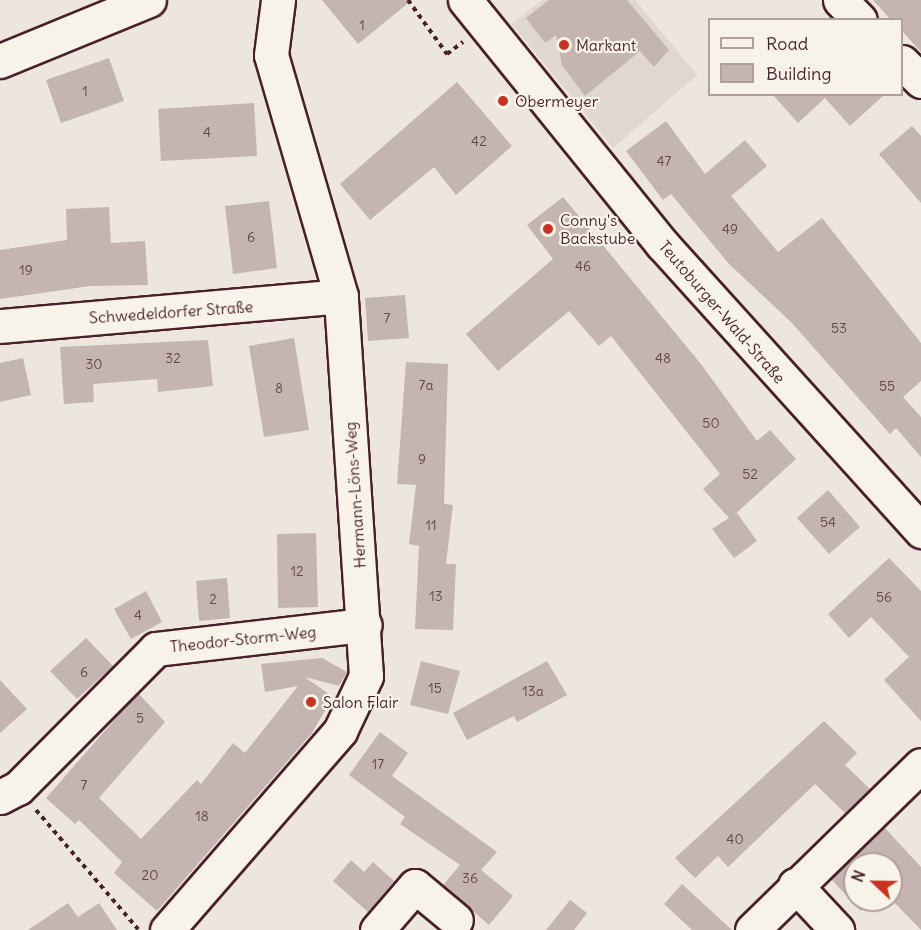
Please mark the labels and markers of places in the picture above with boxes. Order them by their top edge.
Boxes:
place label: Markant [576,35,636,55]
marker: Markant [557,38,571,52]
place label: Obermeyer [515,91,598,111]
marker: Obermeyer [496,94,510,108]
place label: Conny's Backstube [560,210,635,248]
marker: Conny's Backstube [541,222,555,236]
place label: Salon Flair [323,692,399,712]
marker: Salon Flair [304,695,318,709]

